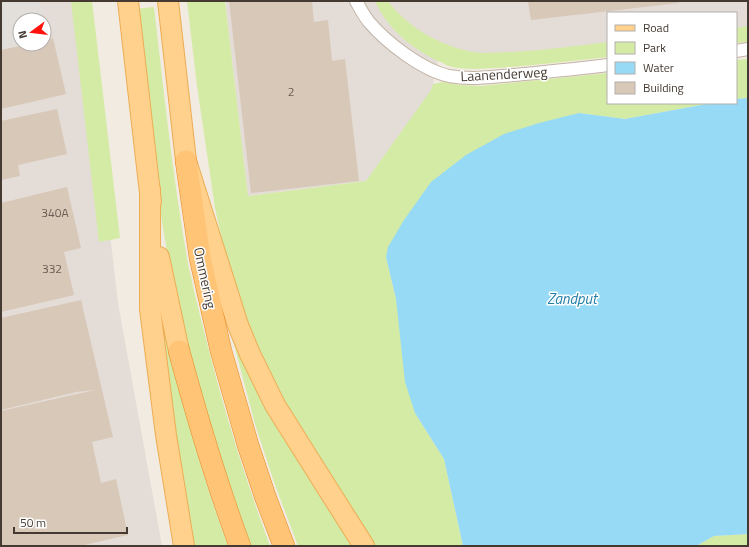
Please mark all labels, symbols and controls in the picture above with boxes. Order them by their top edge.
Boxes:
north arrow [12,12,52,52]
legend [607,12,737,104]
text: Road [643,18,669,37]
text: N [14,29,31,40]
text: Park [643,38,666,57]
text: Water [643,58,674,77]
street label: Laanenderweg [460,61,548,86]
text: Building [643,78,684,97]
house number: 2 [288,82,294,101]
house number: 340A [41,203,69,222]
street label: Ommering [189,245,222,311]
house number: 332 [42,259,62,278]
water label: Zandput [547,287,599,310]
scale bar [14,509,127,535]
text: 50 m [20,513,46,532]

